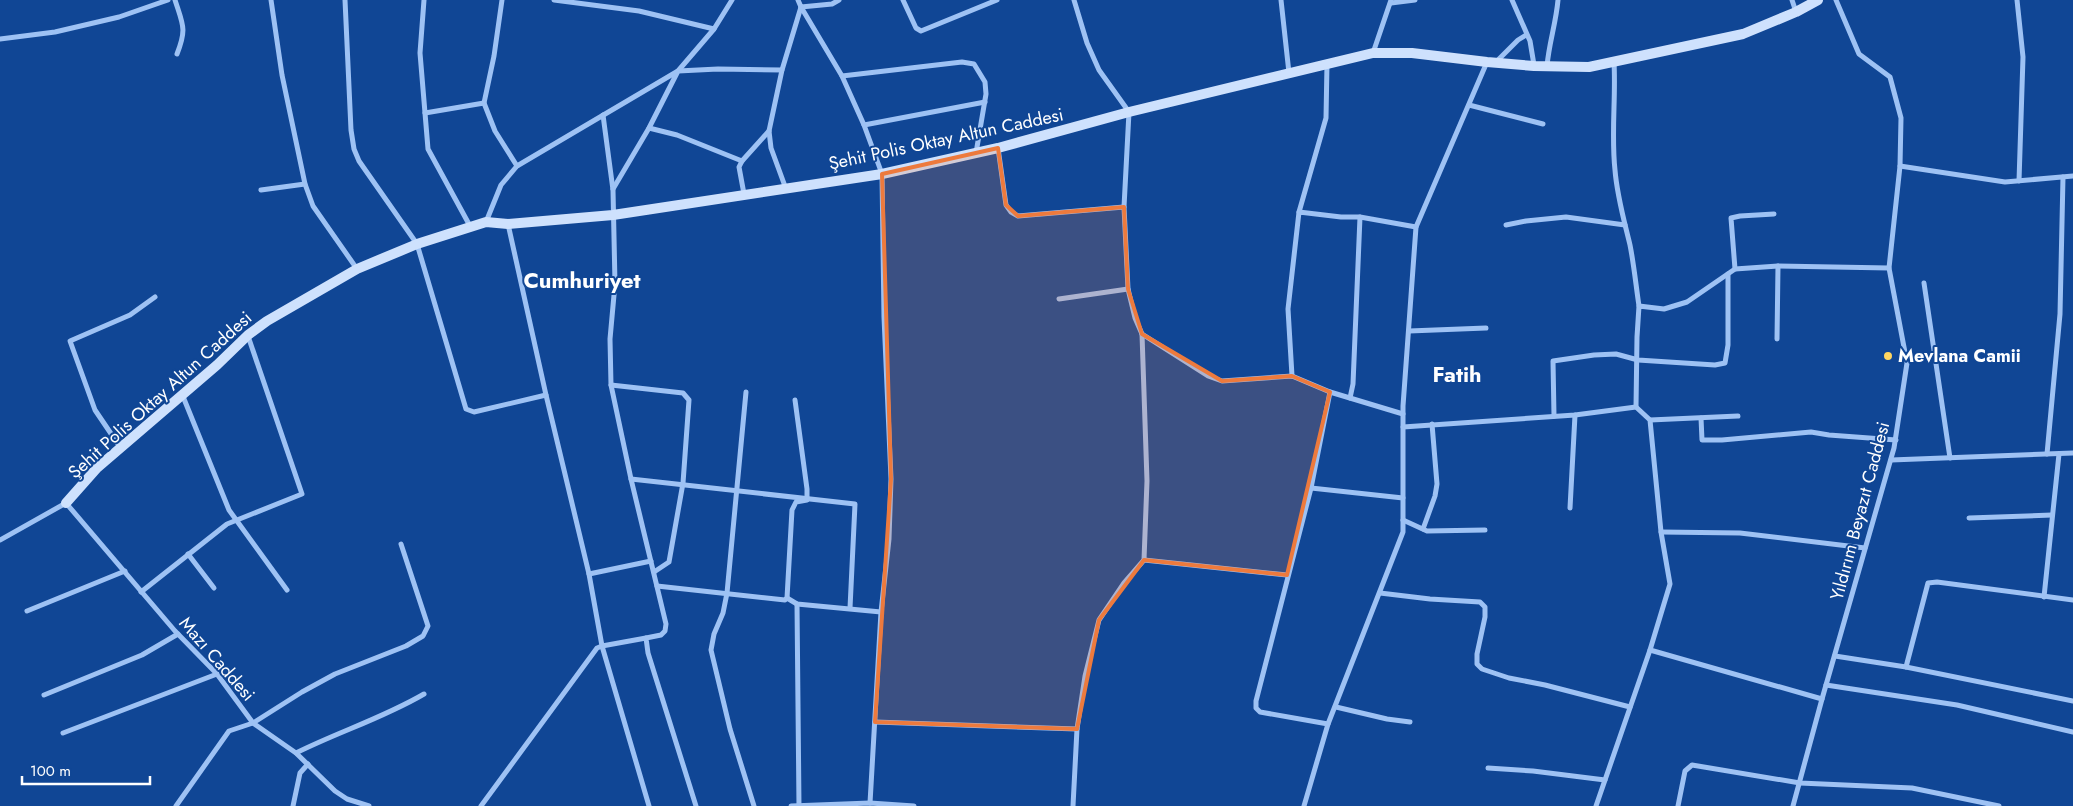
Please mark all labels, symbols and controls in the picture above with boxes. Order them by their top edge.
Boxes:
street label: Şehit Polis Oktay Altun Caddesi [826,101,1066,177]
district label: Cumhuriyet [523,264,641,296]
street label: Şehit Polis Oktay Altun Caddesi [62,305,258,485]
place label: Mevlana Camii [1898,343,2021,369]
marker: Mevlana Camii [1882,350,1894,362]
district label: Fatih [1433,358,1481,390]
street label: Yıldırım Beyazıt Caddesi [1824,419,1896,603]
street label: Mazı Caddesi [173,611,261,707]
scale bar [22,754,150,786]
text: 100 m [30,760,71,782]

